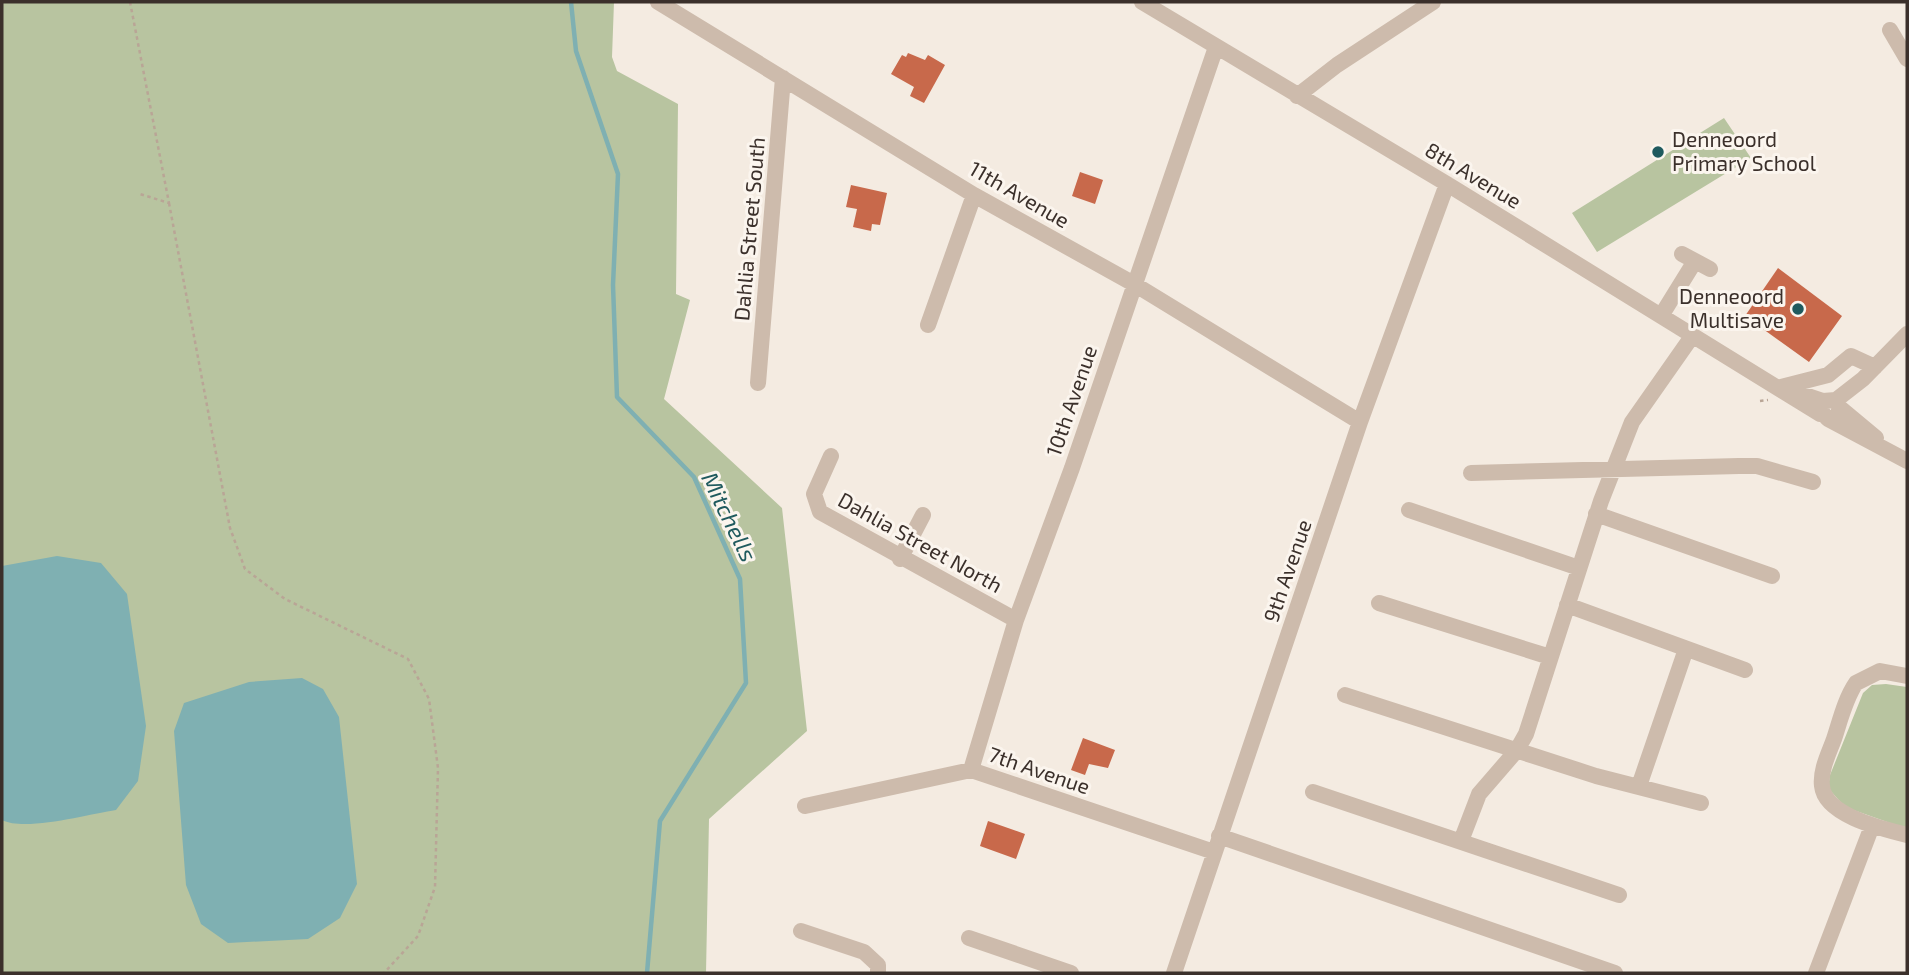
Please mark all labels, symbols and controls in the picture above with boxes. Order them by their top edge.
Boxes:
place label: Denneoord Primary School [1672,126,1817,175]
street label: Dahlia Street South [728,136,769,322]
street label: 8th Avenue [1421,136,1526,213]
marker: Denneoord Primary School [1650,144,1666,160]
street label: 11th Avenue [965,155,1074,232]
place label: Denneoord Multisave [1679,283,1784,332]
marker: Denneoord Multisave [1790,301,1806,317]
street label: 10th Avenue [1040,342,1101,459]
water label: Mitchells [696,467,764,566]
street label: Dahlia Street North [834,486,1007,597]
street label: 9th Avenue [1257,516,1316,625]
street label: 7th Avenue [986,741,1093,799]

